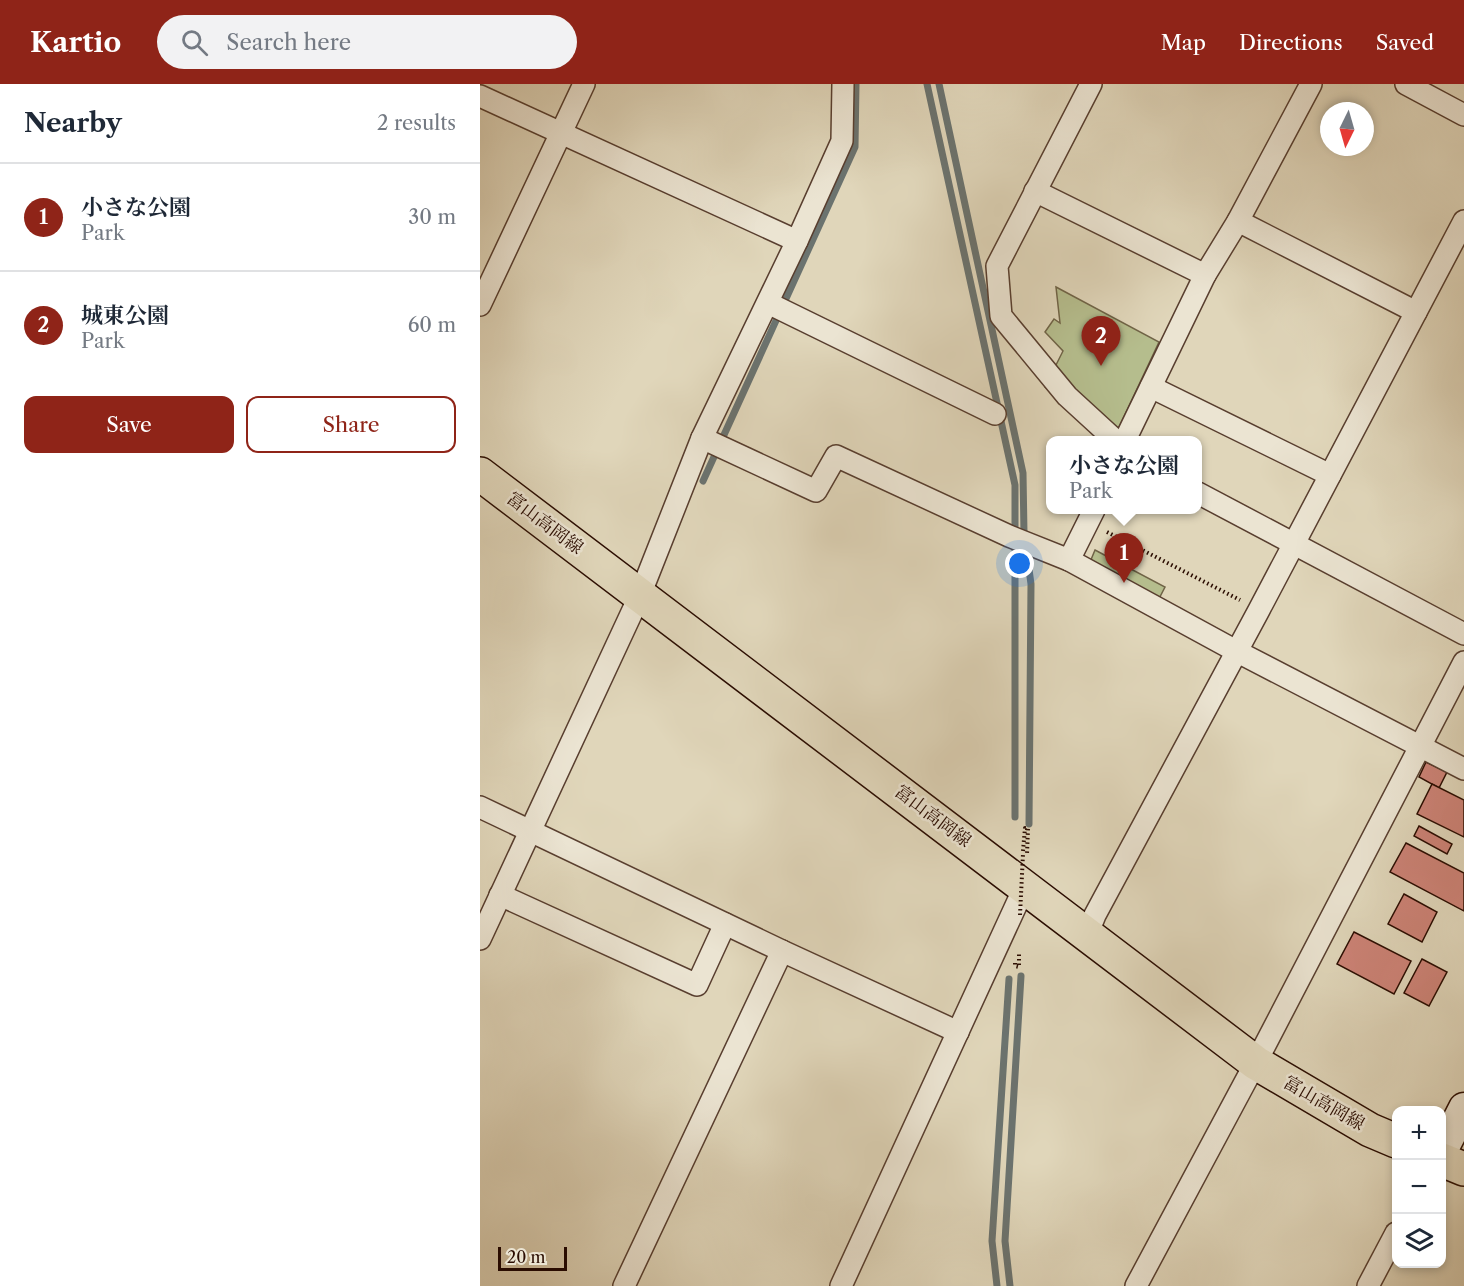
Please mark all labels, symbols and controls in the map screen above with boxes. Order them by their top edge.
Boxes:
search box [157,15,577,69]
text: Kartio [30,25,121,59]
icon: search [178,26,211,59]
text: Search here [226,29,351,56]
text: Map [1161,30,1206,55]
text: Directions [1239,30,1343,55]
text: Saved [1376,30,1434,55]
north arrow [1320,102,1374,156]
text: Nearby [24,107,122,139]
text: 2 results [377,111,456,135]
text: 小さな公園 [81,194,191,221]
text: 1 [39,205,48,229]
text: 30 m [408,205,456,229]
text: Park [81,221,124,245]
text: 城東公園 [81,302,169,329]
text: 2 [38,313,49,337]
text: 60 m [408,313,456,337]
pin: 2 [1082,316,1120,366]
text: Park [81,329,124,353]
button: Save [24,396,234,453]
button: Share [246,396,456,453]
popup [1046,436,1202,514]
text: 小さな公園 [1069,452,1179,479]
text: Park [1069,479,1112,503]
street label: 富山高岡線 [502,487,588,559]
pin: 1 [1104,534,1144,583]
your location [1005,549,1034,578]
street label: 富山高岡線 [890,780,976,852]
street label: 富山高岡線 [1280,1071,1368,1135]
map controls [1392,1106,1446,1268]
button: + [1392,1106,1446,1160]
button: − [1392,1160,1446,1214]
button: layers [1392,1214,1446,1268]
scale bar [498,1244,567,1272]
text: 20 m [507,1247,546,1267]

